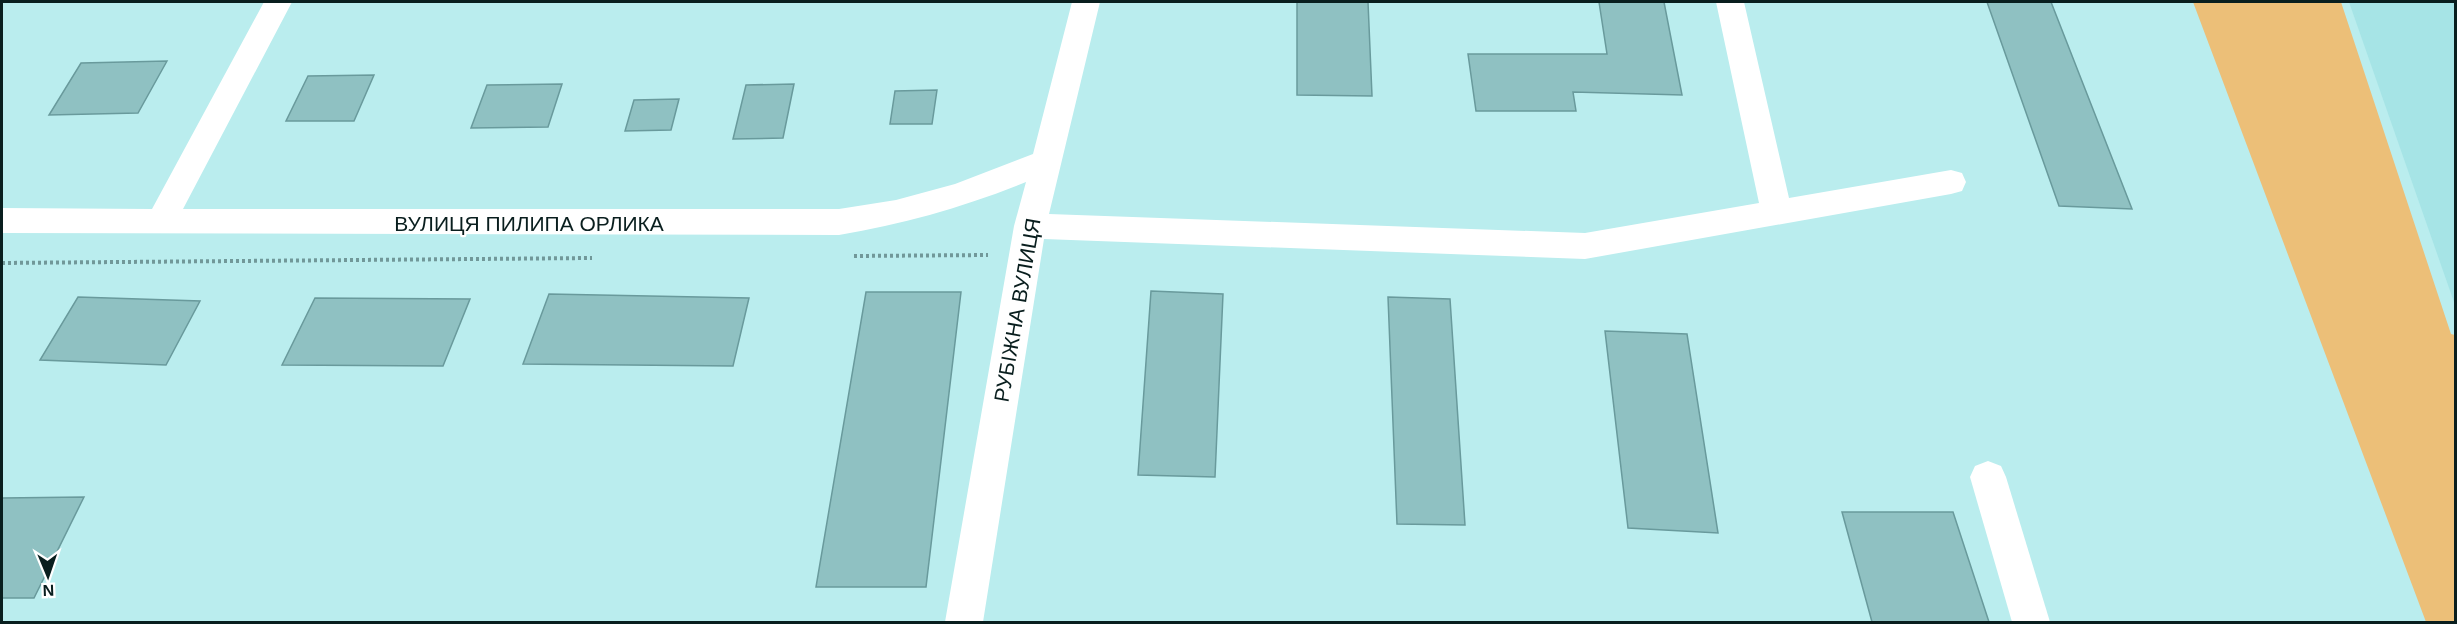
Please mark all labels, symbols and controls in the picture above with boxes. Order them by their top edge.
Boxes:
street label: ВУЛИЦЯ ПИЛИПА ОРЛИКА [394,212,664,235]
street label: РУБІЖНА ВУЛИЦЯ [989,216,1045,404]
north arrow [18,546,78,606]
text: N [42,582,55,599]

